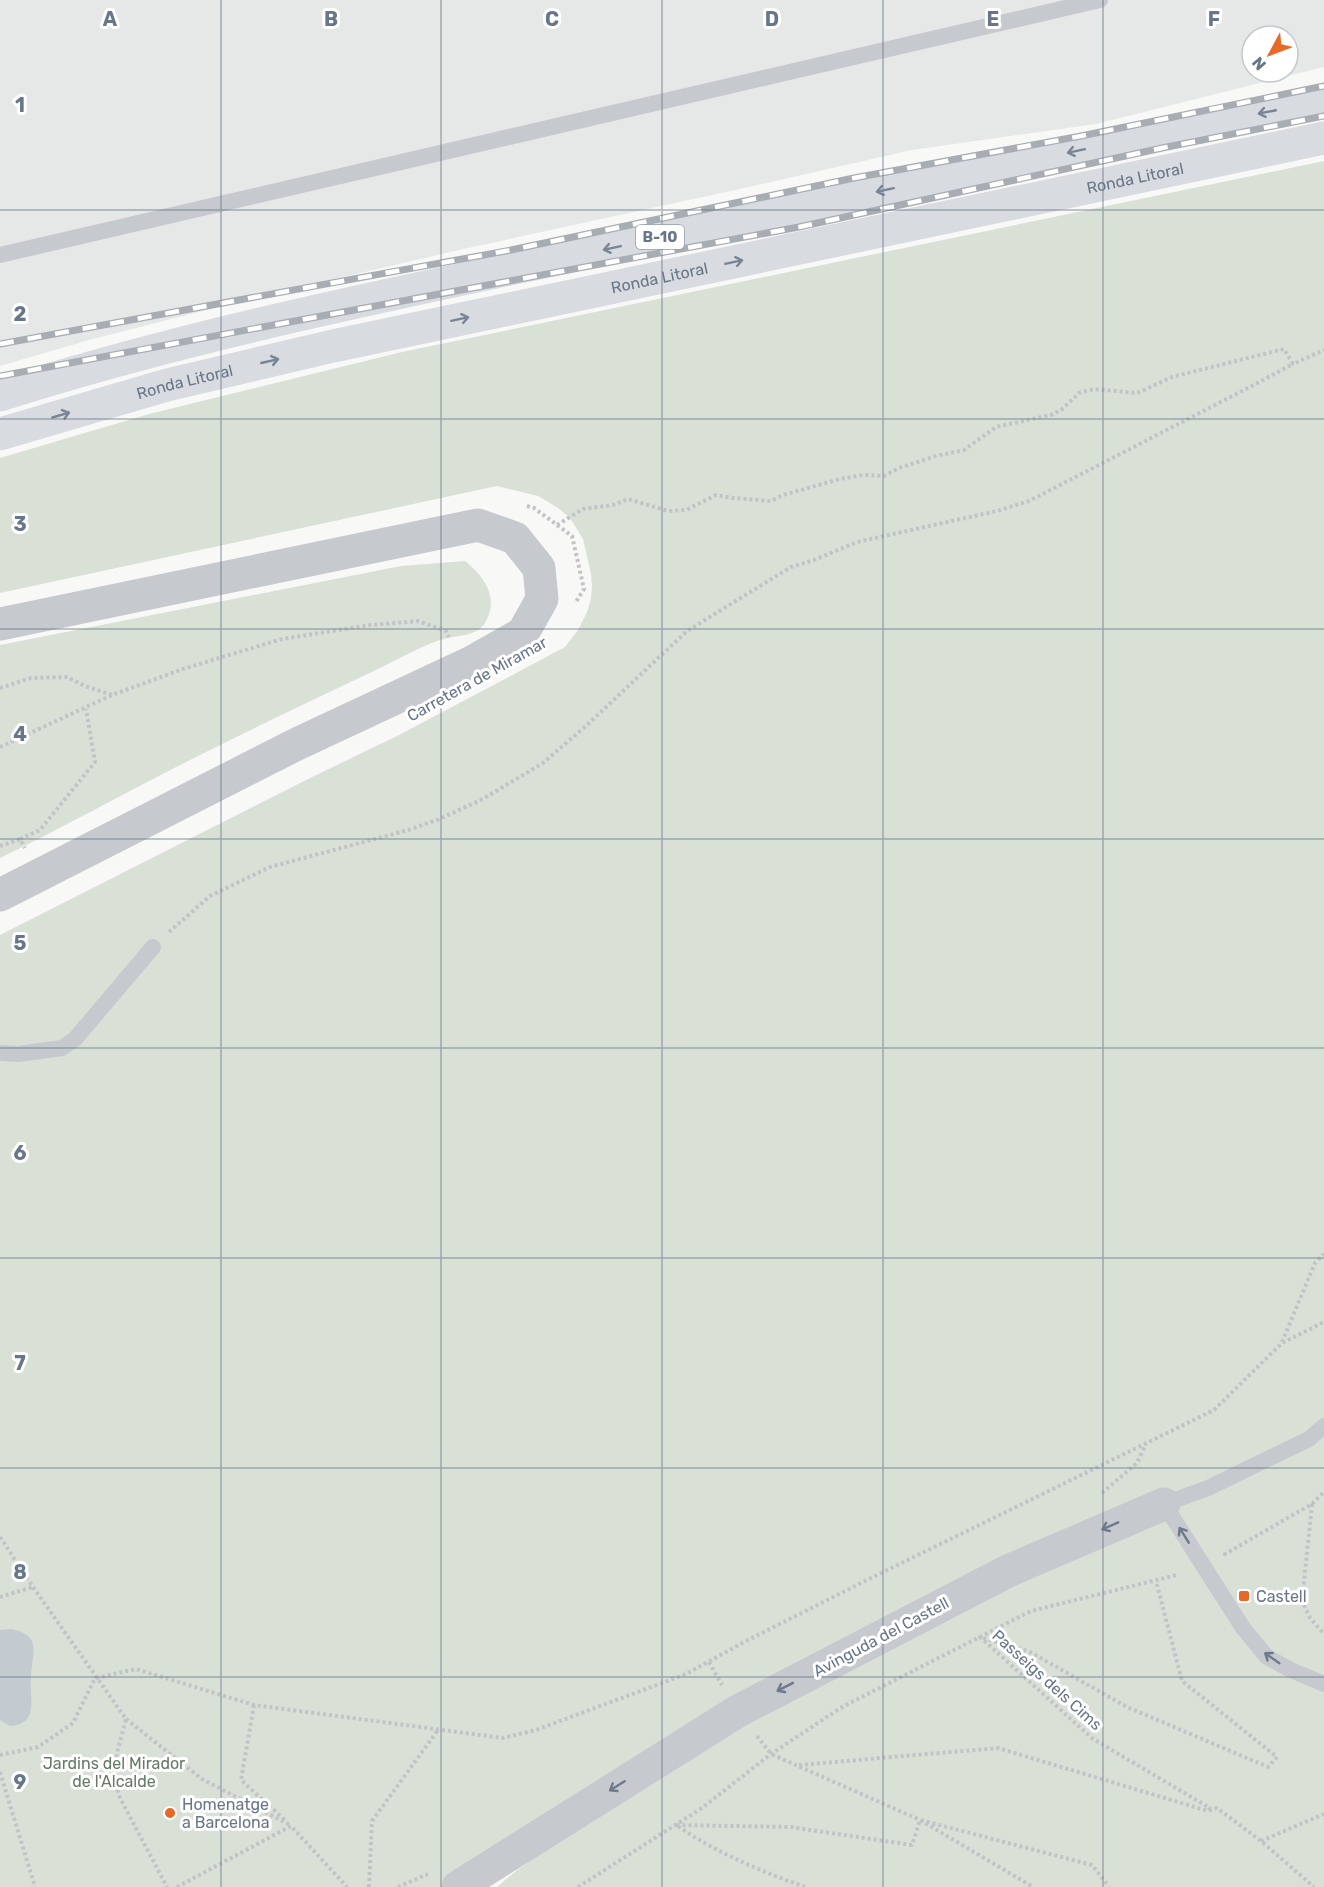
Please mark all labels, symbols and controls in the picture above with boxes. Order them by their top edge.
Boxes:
text: A [103,7,118,31]
text: B [324,7,338,31]
text: C [545,7,559,31]
text: D [765,7,779,31]
text: E [987,7,999,31]
text: F [1208,7,1220,31]
north arrow [1240,24,1300,84]
text: N [1248,53,1270,74]
text: 1 [15,93,25,117]
one-way arrow [1257,107,1277,118]
one-way arrow [1066,145,1085,157]
street label: Ronda Litoral [1085,158,1185,197]
one-way arrow [875,185,894,197]
road number: B-10 [636,225,684,249]
one-way arrow [602,242,621,254]
one-way arrow [723,256,743,267]
street label: Ronda Litoral [609,258,710,297]
text: 2 [14,302,27,326]
one-way arrow [450,313,470,324]
one-way arrow [260,354,279,366]
street label: Ronda Litoral [134,360,235,403]
one-way arrow [51,409,70,421]
text: 3 [13,512,27,536]
street label: Carretera de Miramar [404,633,550,725]
text: 4 [13,722,27,746]
text: 5 [14,931,27,955]
text: 6 [13,1141,27,1165]
text: 7 [14,1351,26,1375]
one-way arrow [1101,1521,1120,1532]
one-way arrow [1178,1527,1190,1544]
text: 8 [13,1560,27,1584]
place label: Castell [1256,1587,1307,1606]
marker: Castell [1237,1589,1251,1603]
street label: Avinguda del Castell [810,1593,952,1681]
street label: Passeigs dels Cims [988,1626,1106,1734]
one-way arrow [1263,1652,1280,1665]
one-way arrow [777,1681,794,1693]
park label: Jardins del Mirador de l'Alcalde [43,1754,185,1791]
text: 9 [14,1770,27,1794]
one-way arrow [609,1781,626,1793]
place label: Homenatge a Barcelona [182,1795,270,1832]
marker: Homenatge a Barcelona [163,1806,177,1820]

